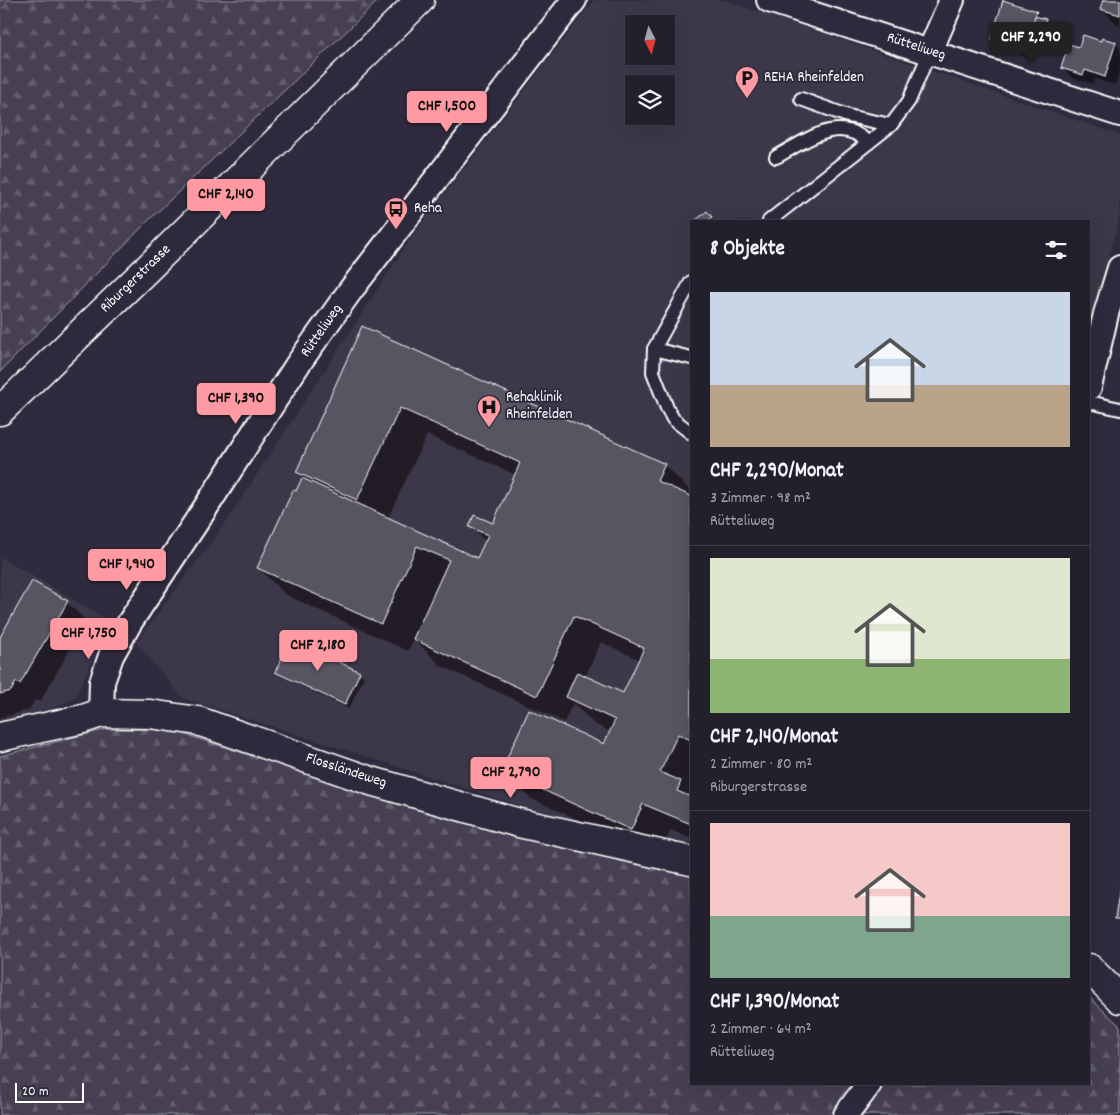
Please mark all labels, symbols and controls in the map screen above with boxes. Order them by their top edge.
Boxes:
north arrow [625,15,675,65]
map controls [625,15,675,125]
pin: CHF 2,290 [974,22,1088,64]
text: CHF 2,290 [1001,26,1061,49]
street label: Rütteliweg [884,27,948,67]
parking icon: REHA Rheinfelden [734,65,760,99]
place label: REHA Rheinfelden [764,67,864,89]
button: layers [625,75,675,125]
pin: CHF 1,500 [390,90,504,133]
text: CHF 1,500 [418,95,476,118]
pin: CHF 2,140 [169,178,283,221]
text: CHF 2,140 [198,183,254,206]
bus stop icon: Reha [383,196,409,230]
place label: Reha [414,198,443,220]
text: 8 Objekte [710,235,785,265]
icon: filters [1042,236,1070,264]
street label: Riburgerstrasse [96,239,177,319]
street label: Rütteliweg [296,300,348,362]
icon: home [845,325,935,415]
pin: CHF 1,390 [179,382,293,425]
text: CHF 1,390 [208,387,264,410]
place label: Rehaklinik Rheinfelden [506,387,573,426]
hospital icon: Rehaklinik Rheinfelden [476,394,502,428]
text: CHF 2,290/Monat [710,457,844,487]
text: 3 Zimmer · 98 m² [710,487,811,510]
text: Rütteliweg [710,510,775,533]
pin: CHF 1,940 [70,548,184,591]
text: CHF 1,940 [99,553,155,576]
icon: home [845,590,935,680]
pin: CHF 1,750 [32,618,146,660]
text: CHF 1,750 [61,622,117,645]
pin: CHF 2,180 [261,630,375,672]
text: CHF 2,180 [290,634,346,657]
text: CHF 2,140/Monat [710,723,838,753]
street label: Flossländeweg [303,748,389,794]
text: 2 Zimmer · 80 m² [710,753,812,776]
pin: CHF 2,790 [454,756,568,799]
text: CHF 2,790 [481,761,541,784]
text: Riburgerstrasse [710,776,807,799]
icon: home [845,855,935,945]
text: CHF 1,390/Monat [710,988,839,1018]
text: 2 Zimmer · 64 m² [710,1018,812,1041]
text: Rütteliweg [710,1041,775,1064]
scale bar [15,1080,84,1103]
text: 20 m [22,1082,49,1102]

